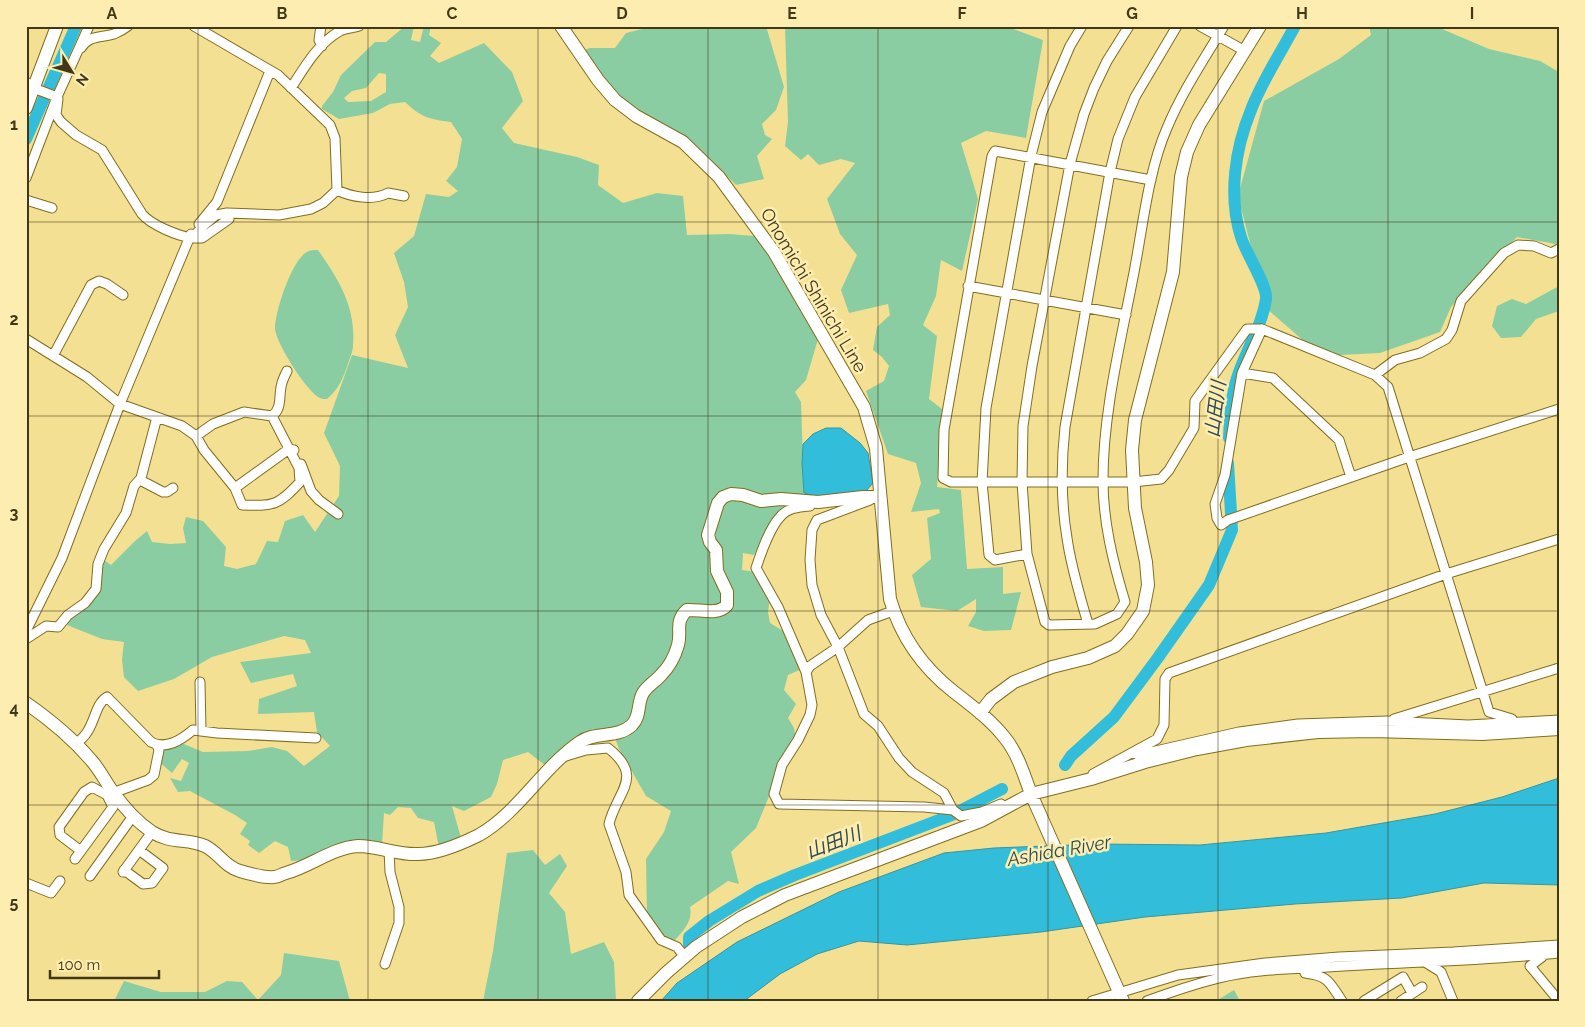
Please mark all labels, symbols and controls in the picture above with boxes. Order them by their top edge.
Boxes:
text: A [107,4,118,23]
text: B [277,4,288,23]
text: C [447,4,458,23]
text: D [616,4,628,23]
text: E [787,4,797,23]
text: F [957,4,967,23]
text: G [1126,4,1138,23]
text: H [1296,4,1308,23]
text: I [1470,4,1474,23]
north arrow [48,48,98,98]
text: N [73,71,92,89]
text: 1 [10,115,18,134]
street label: Onomichi Shinichi Line [757,204,872,376]
text: 2 [9,310,19,329]
water label: 山田川 [1201,377,1230,439]
text: 3 [10,504,19,523]
text: 4 [9,699,19,718]
water label: 山田川 [802,821,865,862]
water label: Ashida River [1004,830,1114,870]
text: 5 [10,893,19,912]
scale bar [50,947,159,979]
text: 100 m [58,956,100,974]

